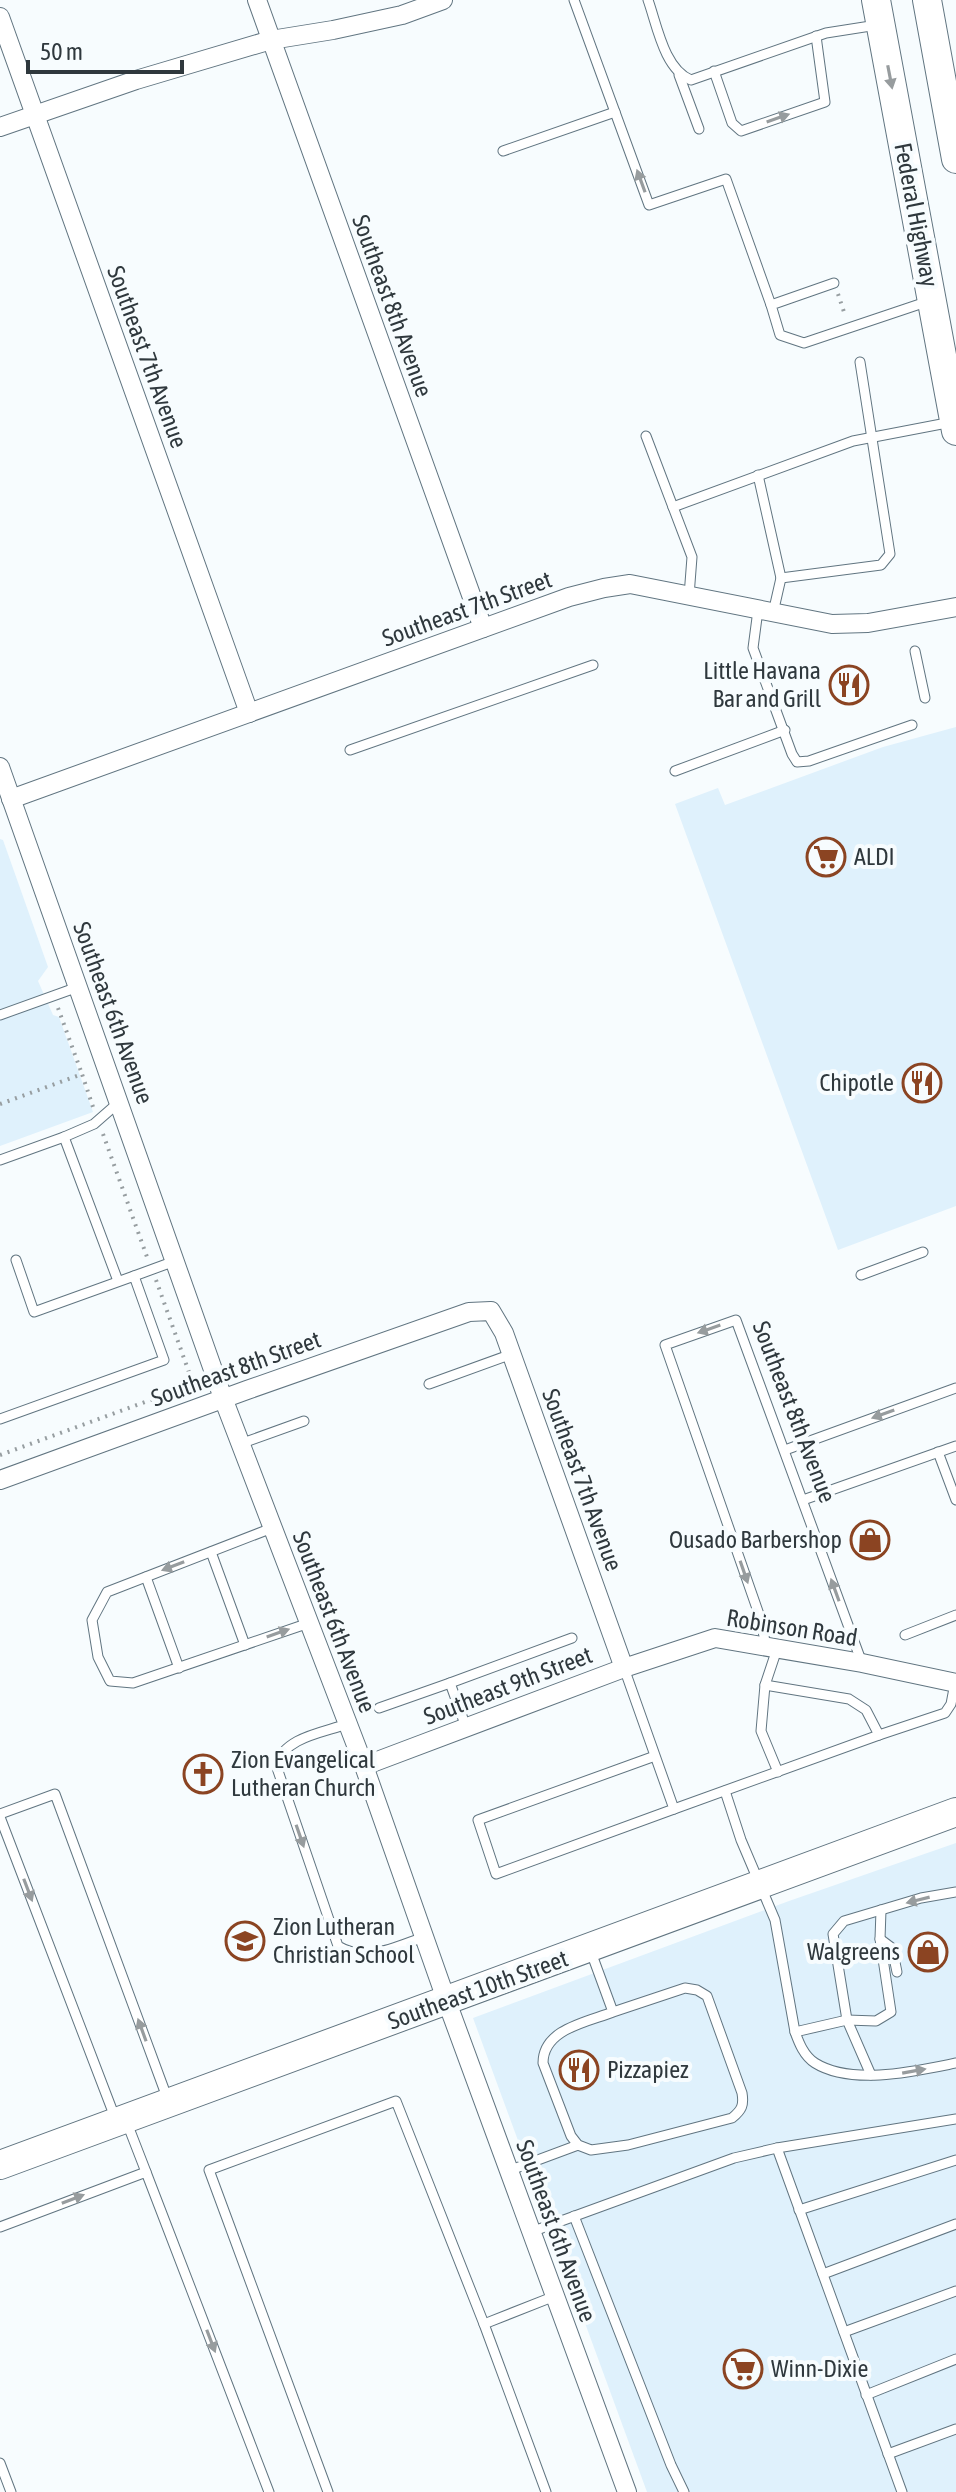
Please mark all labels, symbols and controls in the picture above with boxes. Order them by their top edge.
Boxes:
scale bar [28,24,182,74]
text: 50 m [40,38,83,65]
one-way arrow [885,64,897,89]
one-way arrow [766,111,790,124]
street label: Federal Highway [889,141,944,289]
one-way arrow [634,169,646,193]
street label: Southeast 8th Avenue [347,211,438,401]
street label: Southeast 7th Avenue [102,262,193,452]
street label: Southeast 7th Street [379,565,555,652]
place label: Little Havana Bar and Grill [703,657,822,712]
restaurant icon: Little Havana Bar and Grill [828,664,870,706]
supermarket icon: ALDI [805,836,847,878]
place label: ALDI [854,843,895,870]
street label: Southeast 6th Avenue [68,918,159,1108]
restaurant icon: Chipotle [901,1062,943,1104]
place label: Chipotle [819,1069,894,1096]
street label: Southeast 8th Avenue [747,1317,841,1506]
one-way arrow [697,1323,721,1336]
street label: Southeast 8th Street [148,1325,324,1412]
street label: Southeast 7th Avenue [537,1385,628,1575]
one-way arrow [871,1408,895,1421]
shop icon: Ousado Barbershop [849,1519,891,1561]
place label: Ousado Barbershop [669,1526,842,1553]
street label: Southeast 6th Avenue [287,1527,381,1716]
one-way arrow [161,1560,185,1573]
one-way arrow [739,1560,751,1584]
one-way arrow [828,1578,841,1602]
street label: Robinson Road [725,1604,860,1651]
one-way arrow [267,1627,291,1639]
street label: Southeast 9th Street [420,1641,596,1730]
place label: Zion Evangelical Lutheran Church [231,1746,376,1801]
church icon: Zion Evangelical Lutheran Church [182,1753,224,1795]
one-way arrow [295,1824,307,1848]
one-way arrow [22,1878,35,1902]
one-way arrow [906,1894,931,1906]
place label: Zion Lutheran Christian School [273,1913,415,1968]
school or university icon: Zion Lutheran Christian School [224,1920,266,1962]
shop icon: Walgreens [907,1931,949,1973]
place label: Walgreens [807,1938,900,1965]
street label: Southeast 10th Street [384,1944,571,2035]
one-way arrow [135,2018,148,2042]
restaurant icon: Pizzapiez [558,2049,600,2091]
place label: Pizzapiez [607,2056,689,2083]
one-way arrow [901,2064,926,2076]
street label: Southeast 6th Avenue [511,2136,602,2326]
one-way arrow [61,2192,85,2205]
one-way arrow [205,2329,218,2353]
supermarket icon: Winn-Dixie [722,2348,764,2390]
place label: Winn-Dixie [771,2355,868,2382]

